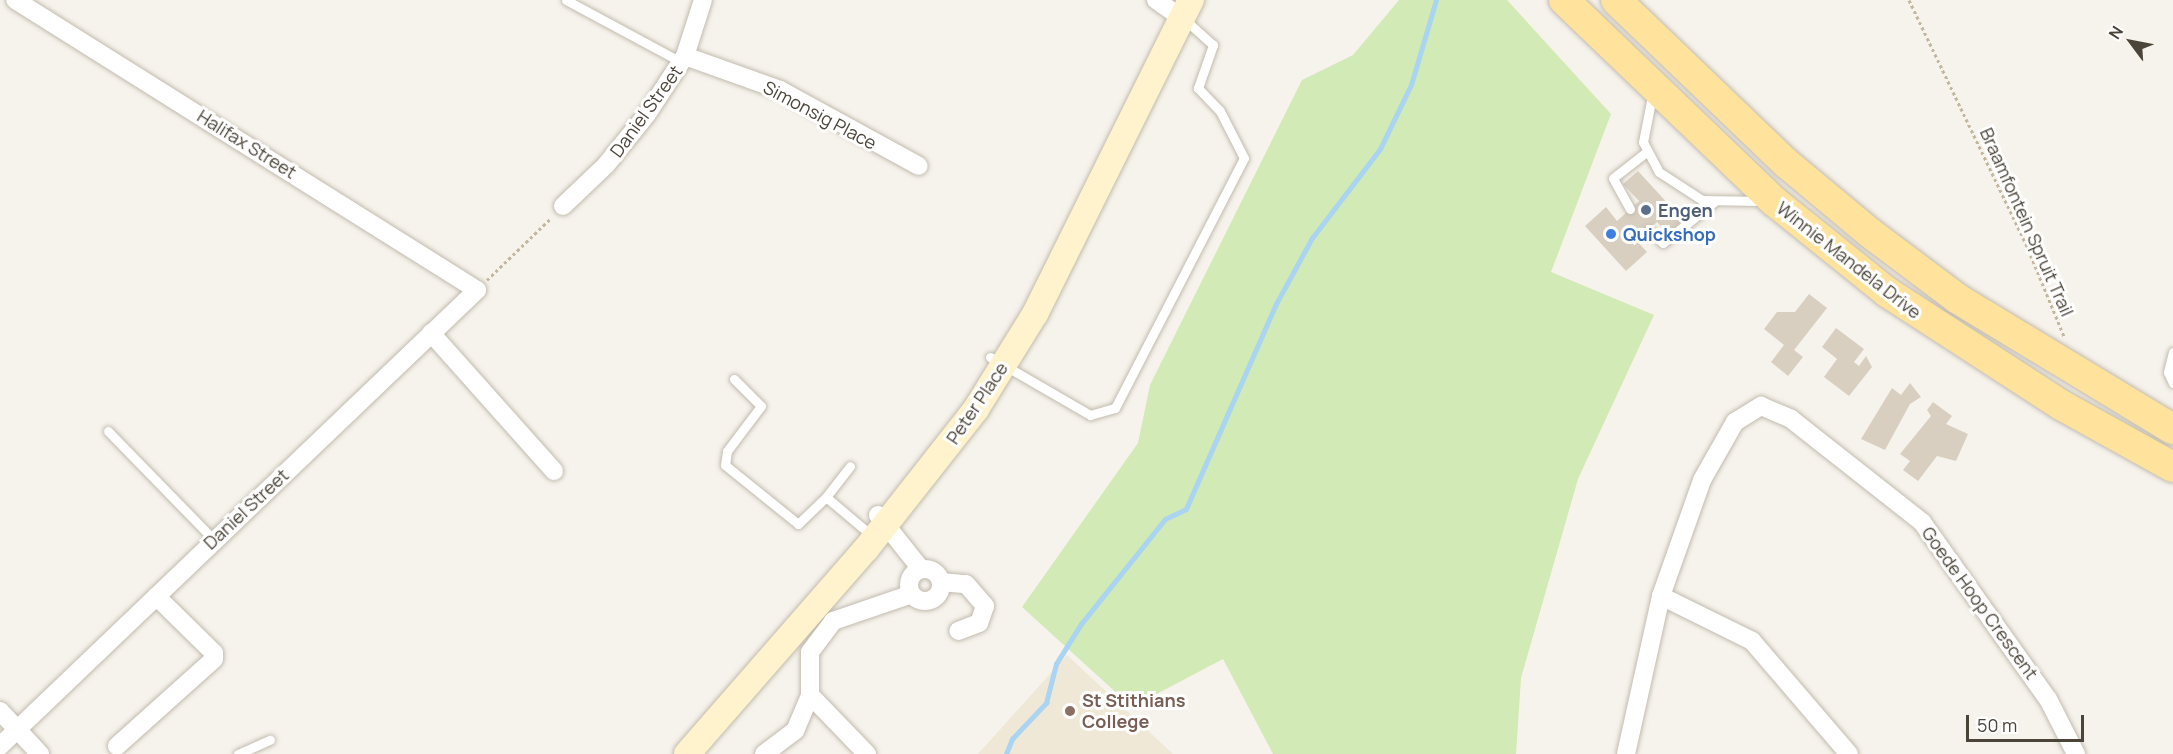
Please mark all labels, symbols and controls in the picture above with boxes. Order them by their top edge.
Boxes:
north arrow [2101,12,2161,72]
text: N [2103,22,2128,43]
street label: Daniel Street [605,61,687,161]
street label: Simonsig Place [760,76,880,154]
street label: Halifax Street [193,105,301,183]
street label: Braamfontein Spruit Trail [1976,124,2078,320]
street label: Winnie Mandela Drive [1773,197,1925,323]
place label: Engen [1658,199,1713,221]
marker: Engen [1639,203,1653,217]
place label: Quickshop [1623,223,1716,245]
marker: Quickshop [1604,227,1618,241]
street label: Peter Place [942,358,1012,448]
street label: Daniel Street [199,464,293,554]
street label: Goede Hoop Crescent [1917,522,2043,684]
place label: St Stithians College [1082,690,1185,732]
scale bar [1969,703,2088,741]
marker: St Stithians College [1063,704,1077,718]
text: 50 m [1977,713,2017,737]

